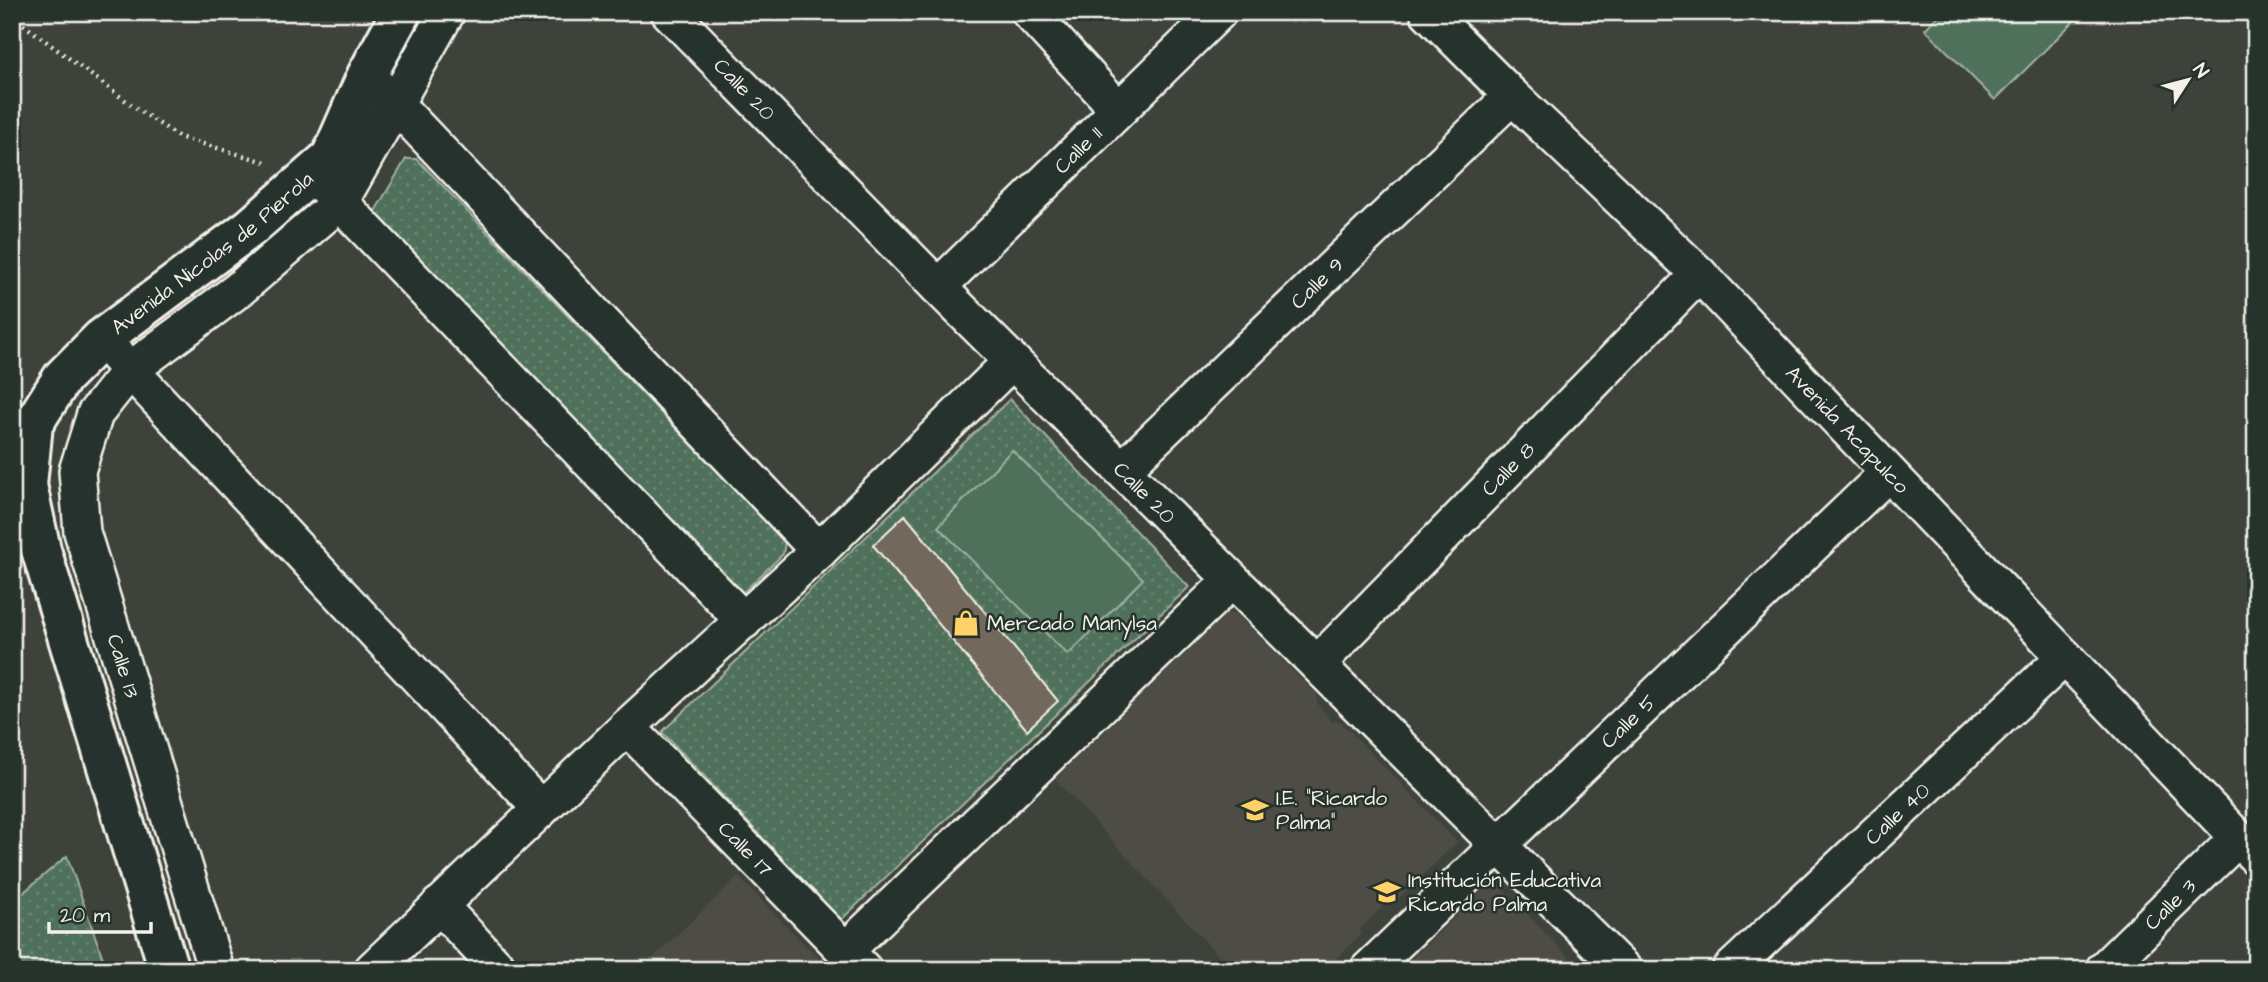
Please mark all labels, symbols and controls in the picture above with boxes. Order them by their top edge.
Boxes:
north arrow [2152,46,2222,116]
street label: Calle 20 [707,51,782,127]
text: N [2186,58,2215,84]
street label: Calle 11 [1047,119,1109,180]
street label: Avenida Nicolas de Pierola [105,164,320,341]
street label: Calle 9 [1284,251,1350,316]
street label: Avenida Acapulco [1779,359,1916,500]
street label: Calle 8 [1475,435,1542,503]
street label: Calle 20 [1107,455,1182,530]
shop icon: Mercado Manylsa [951,608,981,638]
place label: Mercado Manylsa [987,609,1157,640]
street label: Calle 13 [100,631,147,702]
street label: Calle 5 [1594,688,1663,755]
street label: Calle 40 [1858,776,1936,851]
place label: I.E. "Ricardo Palma" [1276,784,1387,837]
school or university icon: I.E. "Ricardo Palma" [1240,795,1270,825]
street label: Calle 17 [712,814,780,883]
place label: Institución Educativa Ricardo Palma [1408,866,1602,919]
street label: Calle 3 [2138,872,2203,937]
school or university icon: Institución Educativa Ricardo Palma [1372,877,1402,907]
scale bar [49,891,150,935]
text: 20 m [60,901,111,930]

